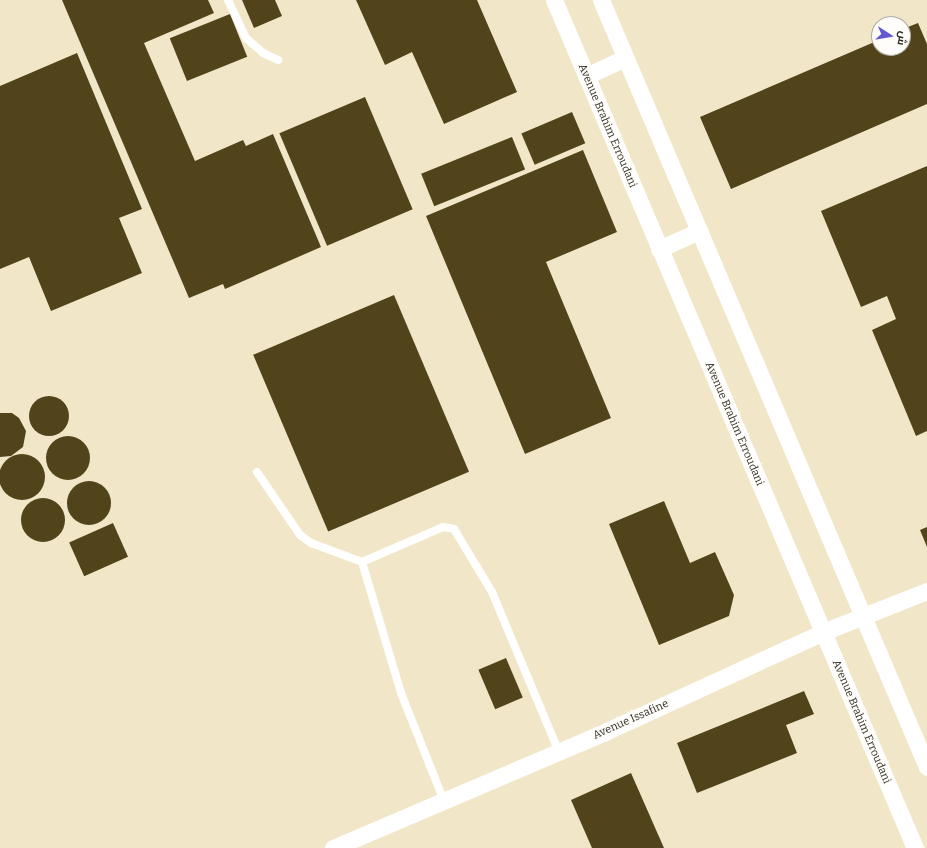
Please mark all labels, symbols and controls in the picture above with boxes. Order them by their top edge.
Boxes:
north arrow [871,16,911,56]
text: ش [894,30,910,47]
street label: Avenue Brahim Erroudani [575,62,639,190]
street label: Avenue Brahim Erroudani [702,360,766,488]
street label: Avenue Brahim Erroudani [829,658,893,786]
street label: Avenue Issafine [591,697,671,743]

